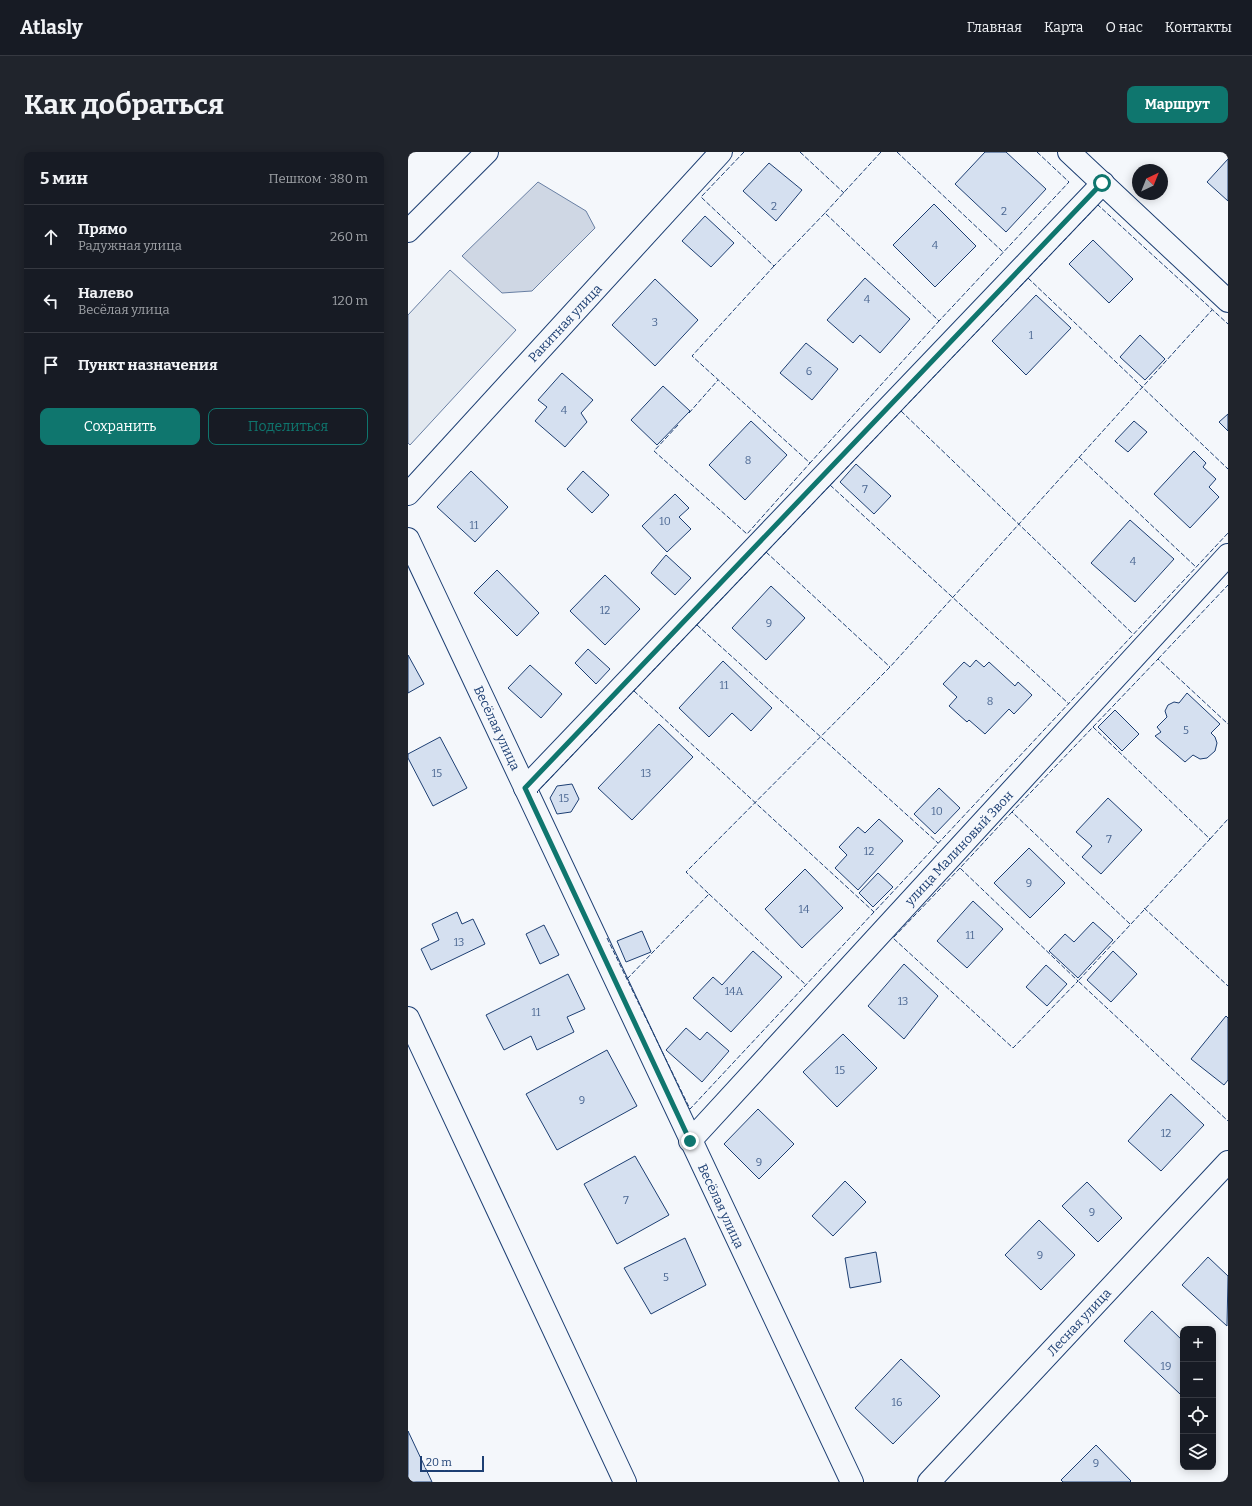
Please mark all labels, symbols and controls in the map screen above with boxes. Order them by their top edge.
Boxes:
text: Atlasly [20,16,82,39]
text: Главная [967,19,1022,36]
text: Карта [1044,19,1083,36]
text: О нас [1105,19,1143,36]
text: Контакты [1165,19,1232,36]
button: Маршрут [1127,86,1228,123]
text: Как добраться [24,88,224,121]
north arrow [1132,164,1168,200]
text: 5 мин [40,168,88,189]
text: Пешком · 380 m [269,171,368,186]
route start [1093,174,1111,192]
house number: 2 [771,200,777,213]
house number: 2 [1001,205,1007,218]
text: Прямо [78,220,127,238]
icon: ahead [40,226,62,248]
text: 260 m [330,229,368,244]
text: Радужная улица [78,238,182,253]
house number: 4 [932,239,939,252]
street label: Ракитная улица [525,281,605,365]
text: Налево [78,284,133,302]
icon: left [40,290,62,312]
text: 120 m [332,293,368,308]
house number: 4 [864,293,871,306]
text: Весёлая улица [78,302,170,317]
house number: 3 [652,316,658,329]
house number: 1 [1029,329,1034,342]
icon: arrive [40,354,62,376]
text: Пункт назначения [78,356,218,374]
house number: 6 [806,365,812,378]
house number: 4 [561,404,568,417]
button: Сохранить [40,408,200,445]
button: Поделиться [208,408,368,445]
house number: 8 [745,454,751,467]
house number: 7 [862,483,868,496]
house number: 10 [659,515,671,528]
house number: 11 [470,519,479,532]
house number: 4 [1130,555,1137,568]
house number: 12 [600,604,610,617]
house number: 9 [766,617,772,630]
house number: 11 [720,679,729,692]
street label: Весёлая улица [471,683,523,773]
house number: 8 [987,695,993,708]
house number: 5 [1183,724,1189,737]
house number: 15 [432,767,442,780]
house number: 13 [641,767,651,780]
street label: улица Малиновый Звон [901,787,1016,909]
house number: 15 [559,792,569,805]
house number: 10 [931,805,943,818]
house number: 7 [1106,833,1112,846]
house number: 12 [864,845,874,858]
house number: 9 [1026,877,1032,890]
house number: 14 [799,903,810,916]
house number: 11 [966,929,975,942]
house number: 13 [454,936,464,949]
house number: 14А [725,985,744,998]
house number: 13 [898,995,908,1008]
house number: 11 [532,1006,541,1019]
house number: 15 [835,1064,845,1077]
house number: 9 [579,1094,585,1107]
house number: 12 [1161,1127,1171,1140]
route end [681,1132,699,1150]
house number: 9 [756,1156,762,1169]
street label: Весёлая улица [695,1161,747,1251]
house number: 7 [623,1194,629,1207]
house number: 9 [1089,1206,1095,1219]
house number: 9 [1037,1249,1043,1262]
house number: 5 [663,1271,669,1284]
street label: Лесная улица [1044,1285,1114,1359]
map controls [1180,1326,1216,1470]
button: + [1180,1326,1216,1362]
house number: 19 [1161,1360,1171,1373]
button: − [1180,1362,1216,1398]
house number: 16 [892,1396,902,1409]
button: locate [1180,1398,1216,1434]
button: layers [1180,1434,1216,1470]
scale bar [420,1454,484,1473]
text: 20 m [426,1456,452,1469]
house number: 9 [1093,1457,1099,1470]

